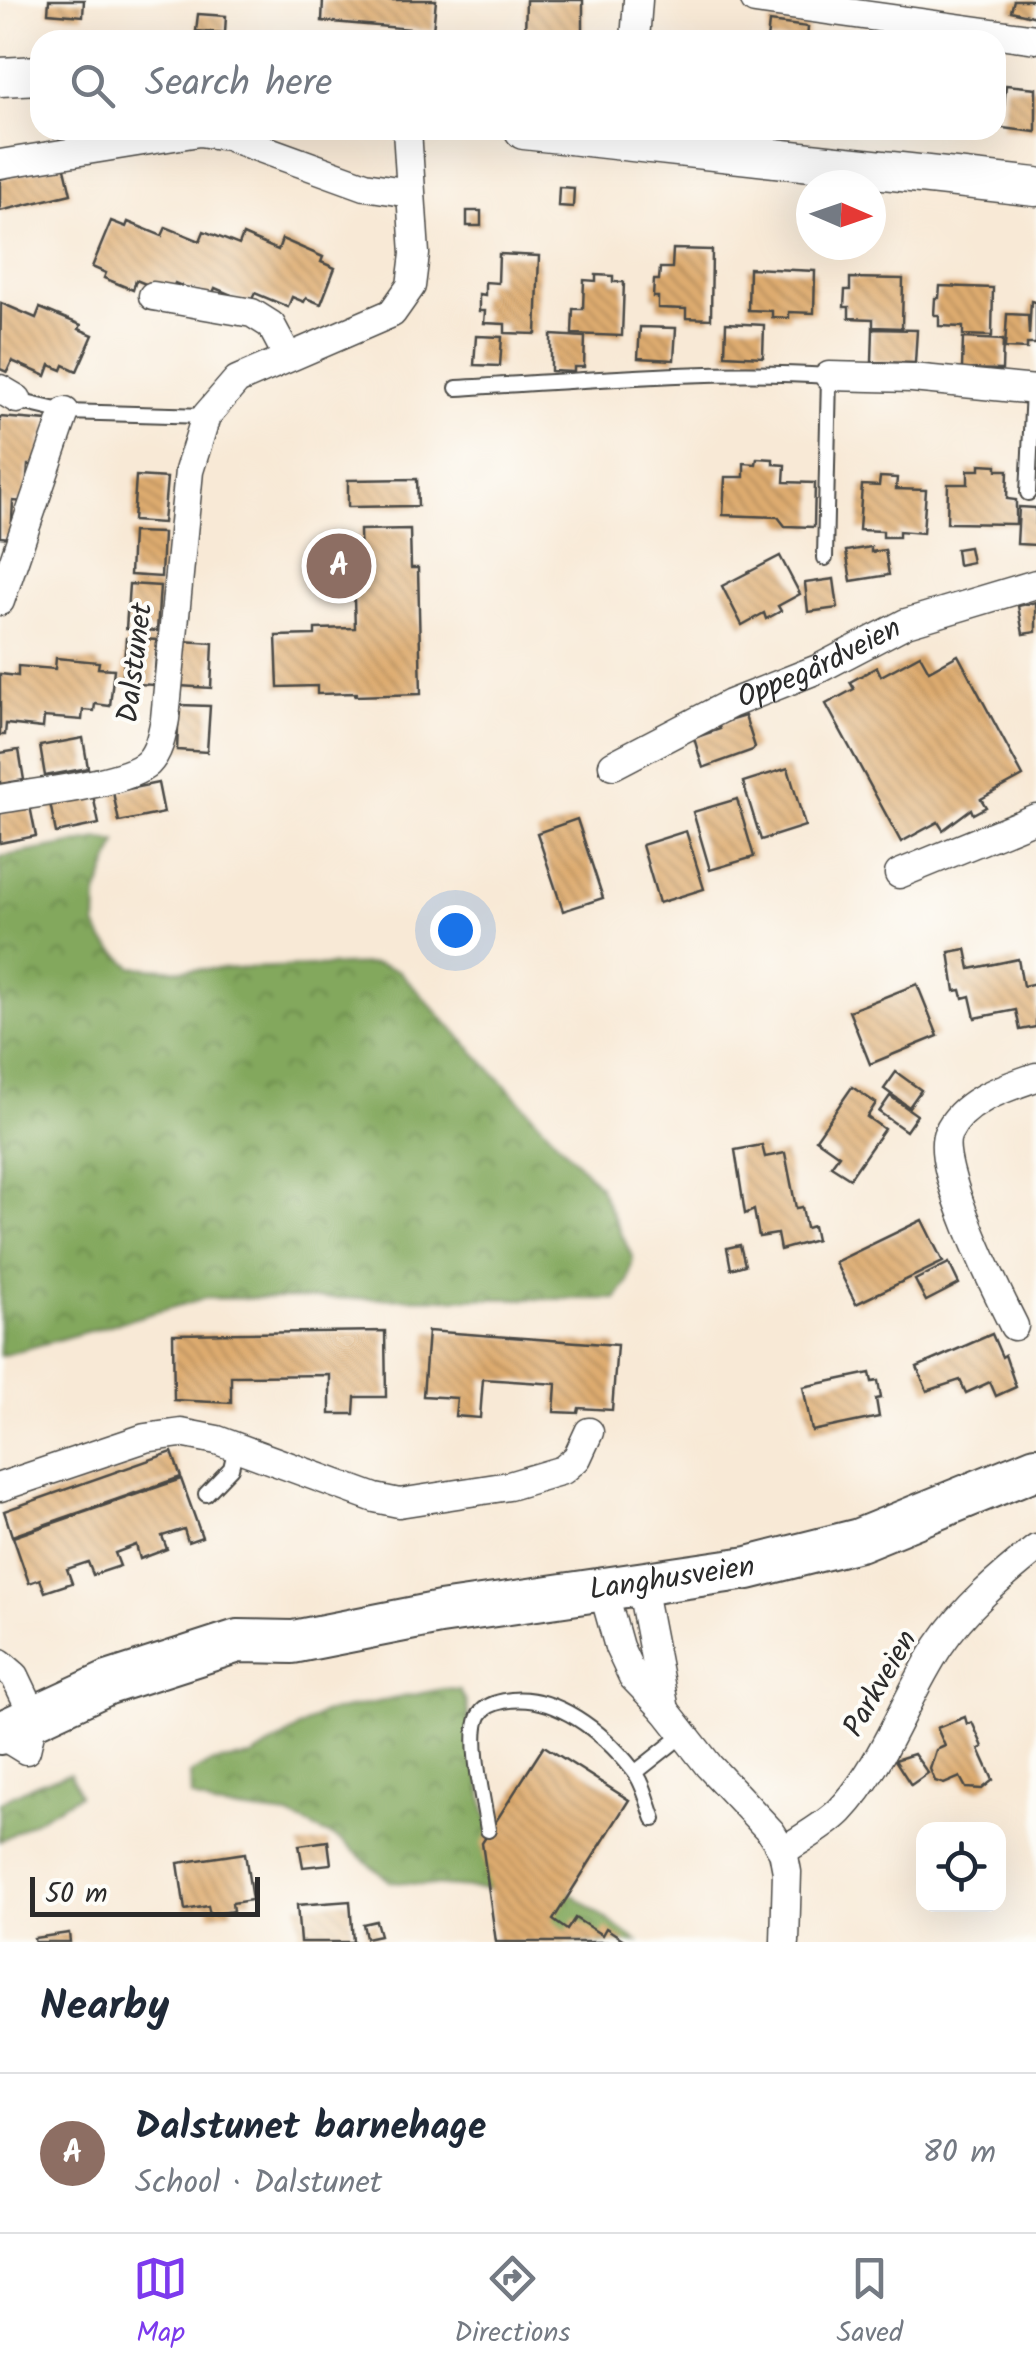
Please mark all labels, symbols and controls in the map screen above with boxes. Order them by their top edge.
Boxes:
search box [30,30,1006,140]
text: Search here [145,55,332,115]
icon: search [65,58,120,113]
north arrow [796,170,886,260]
pin: A [306,528,372,604]
street label: Dalstunet [105,600,167,726]
street label: Oppegårdveien [730,605,910,723]
your location [430,905,481,956]
street label: Langhusveien [586,1543,758,1615]
street label: Parkveien [831,1621,931,1747]
map controls [916,1822,1006,1912]
button: locate [916,1822,1006,1912]
scale bar [30,1872,260,1916]
text: 50 m [45,1872,108,1917]
text: Nearby [40,1974,169,2041]
text: Dalstunet barnehage [135,2098,486,2158]
text: A [62,2128,83,2179]
text: 80 m [922,2128,996,2179]
text: School · Dalstunet [135,2158,382,2209]
tab: Map [133,2251,188,2356]
tab: Directions [454,2251,570,2356]
tab: Saved [837,2251,903,2356]

